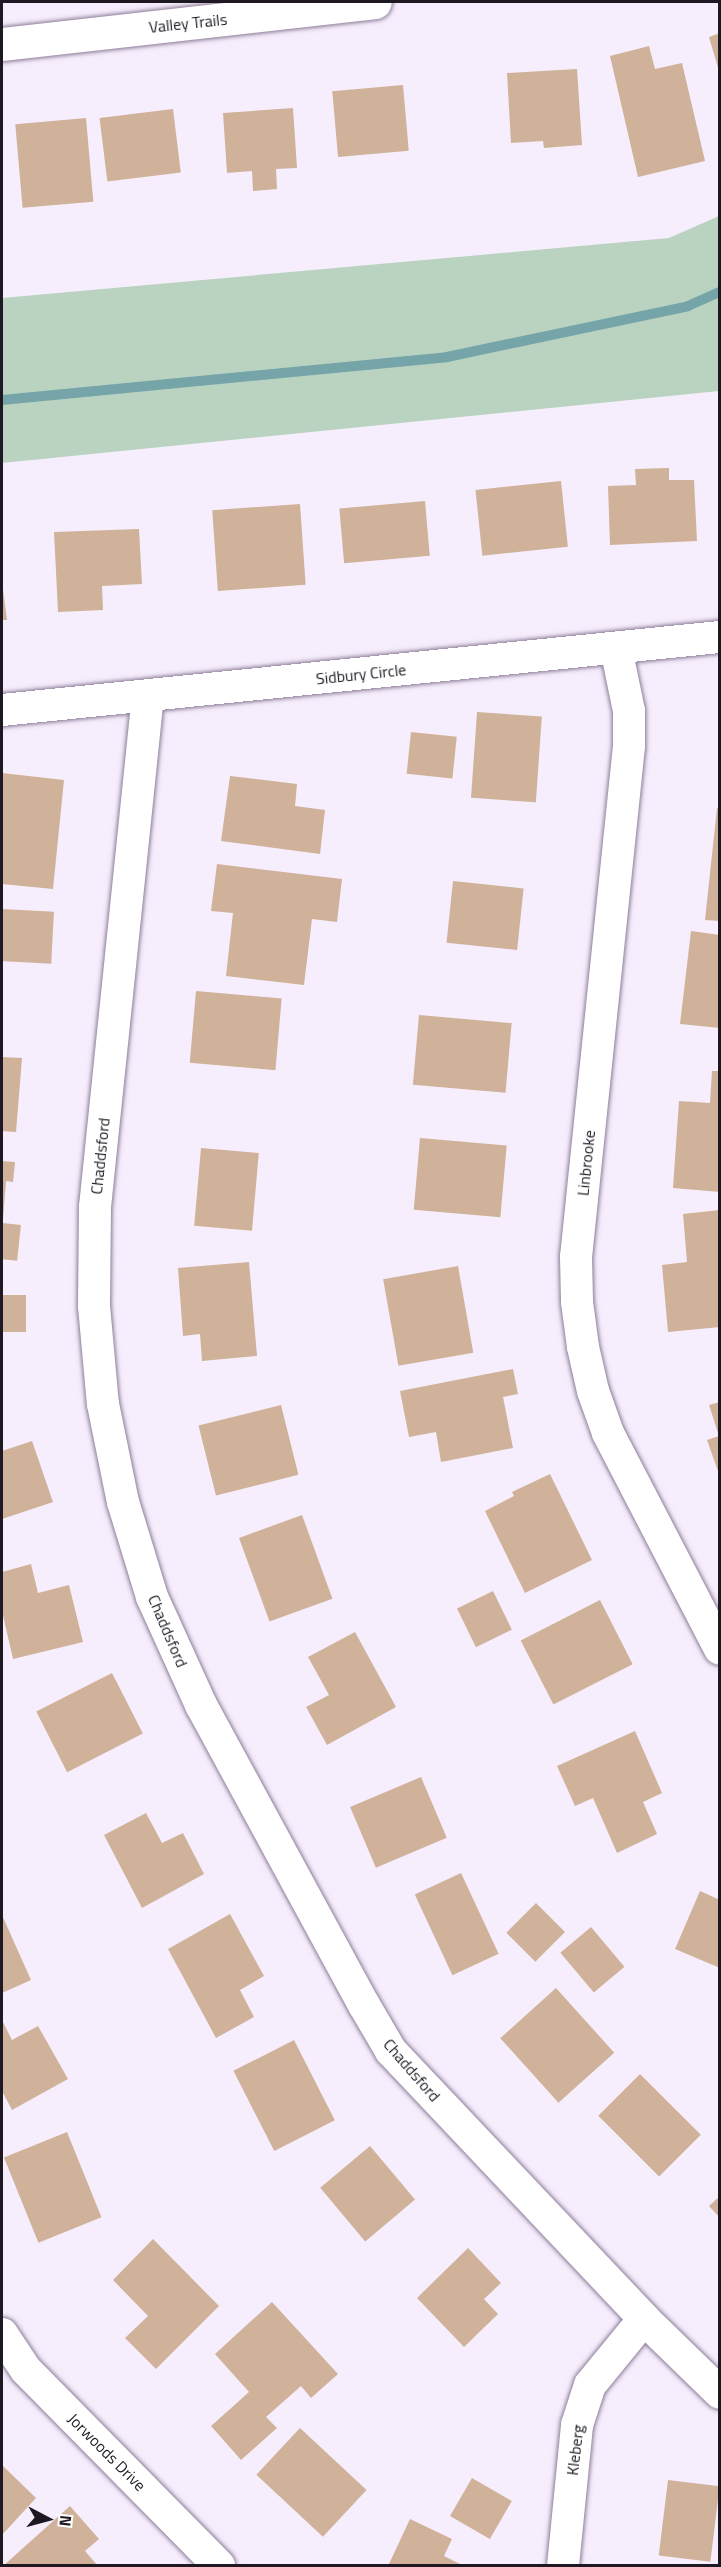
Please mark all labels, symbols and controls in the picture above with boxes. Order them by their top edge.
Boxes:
street label: Valley Trails [148,9,228,37]
street label: Sidbury Circle [315,660,407,688]
street label: Chaddsford [86,1117,114,1195]
street label: Linbrooke [573,1129,599,1197]
street label: Chaddsford [144,1592,192,1670]
street label: Chaddsford [379,2035,445,2105]
street label: Jorwoods Drive [64,2409,150,2495]
street label: Kleberg [562,2424,588,2476]
north arrow [18,2489,78,2549]
text: N [53,2514,78,2528]

